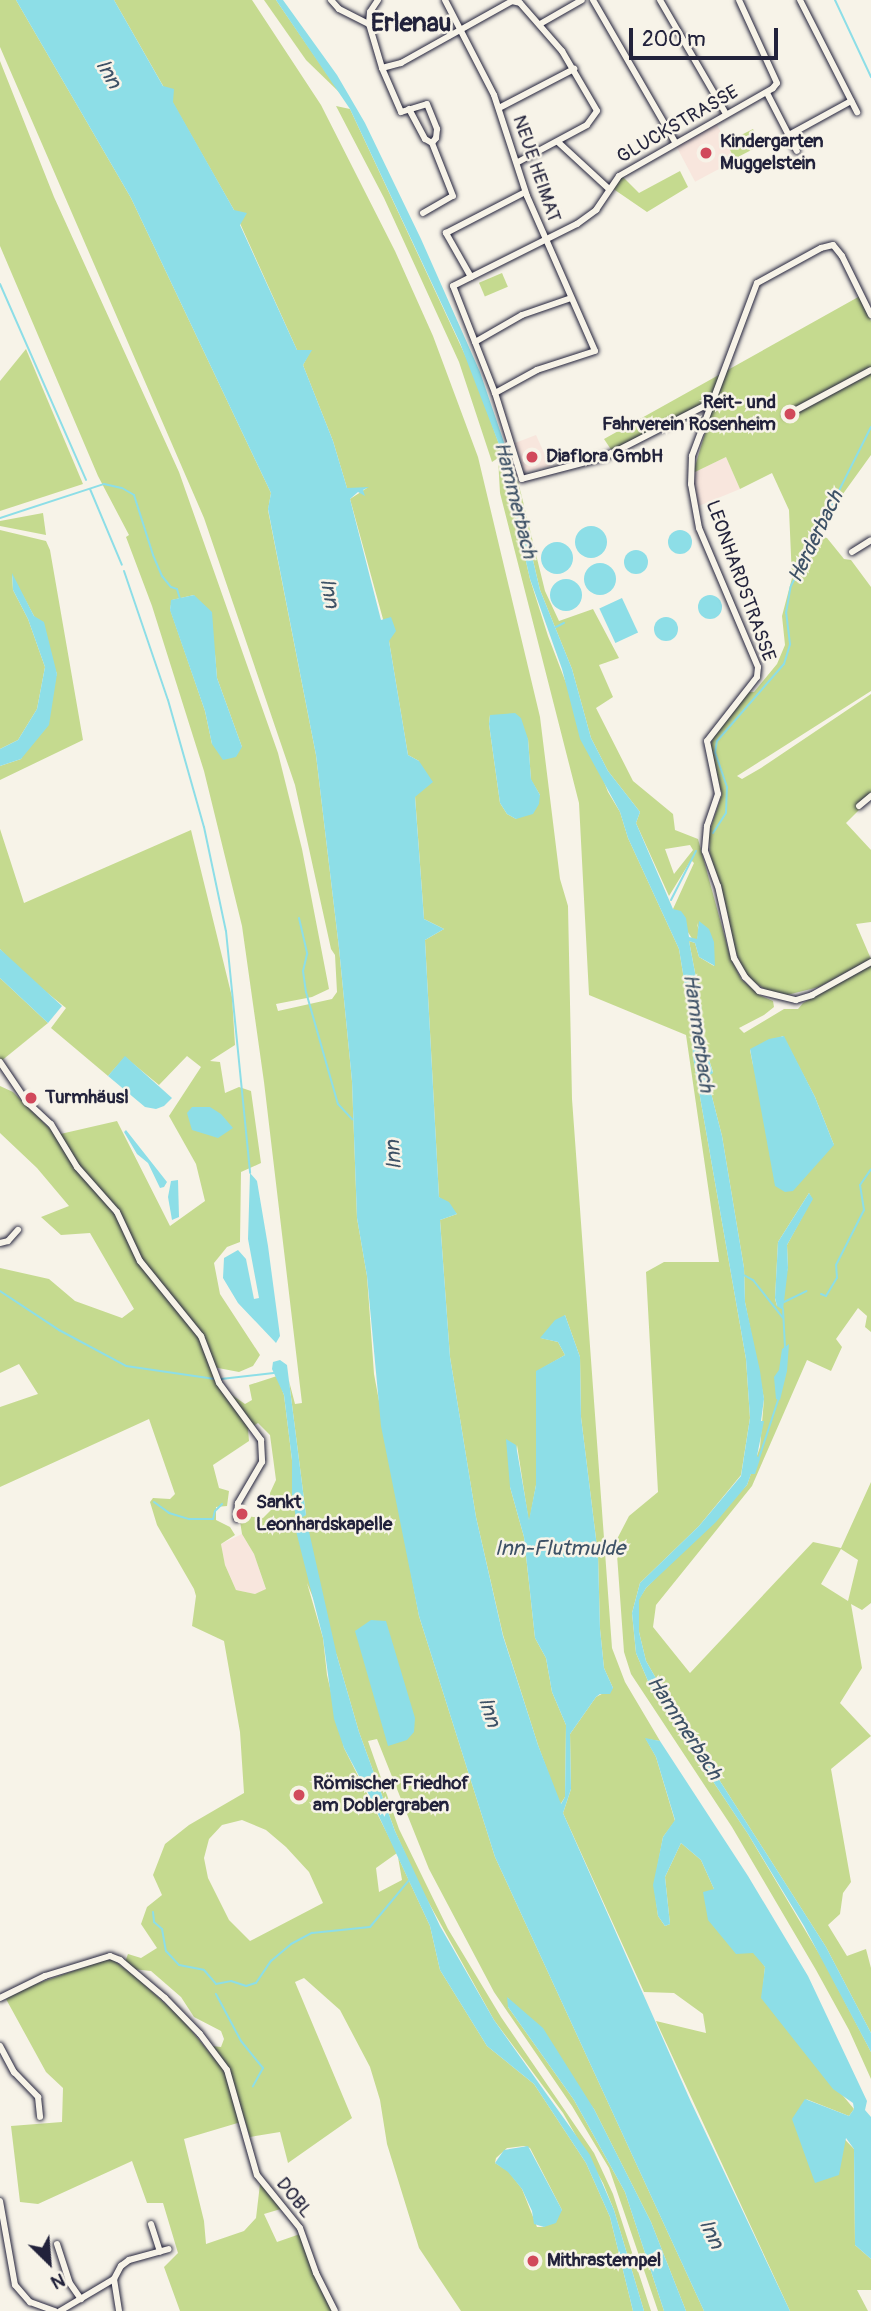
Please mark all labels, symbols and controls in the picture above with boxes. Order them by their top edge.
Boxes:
district label: Erlenau [371,8,451,40]
scale bar [633,14,782,58]
text: 200 m [642,26,706,53]
water label: Inn [90,55,126,93]
street label: GLUCKSTRASSE [613,81,743,169]
street label: NEUE HEIMAT [507,113,565,225]
place label: Kindergarten Muggelstein [720,131,824,175]
marker: Kindergarten Muggelstein [698,145,714,161]
place label: Reit- und Fahrverein Rosenheim [602,392,776,436]
marker: Reit- und Fahrverein Rosenheim [782,406,798,422]
water label: Hammerbach [488,439,542,561]
place label: Diaflora GmbH [546,446,663,468]
marker: Diaflora GmbH [524,449,540,465]
water label: Herderbach [783,487,849,587]
street label: LEONHARDSTRASSE [700,497,780,665]
water label: Inn [314,576,344,610]
water label: Hammerbach [677,972,719,1094]
place label: Turmhäusl [45,1087,129,1109]
marker: Turmhäusl [23,1090,39,1106]
water label: Inn [380,1139,408,1171]
place label: Sankt Leonhardskapelle [256,1492,392,1536]
marker: Sankt Leonhardskapelle [234,1506,250,1522]
water label: Inn-Flutmulde [495,1536,625,1562]
water label: Hammerbach [641,1671,727,1785]
water label: Inn [472,1694,506,1730]
place label: Römischer Friedhof am Doblergraben [313,1773,469,1817]
marker: Römischer Friedhof am Doblergraben [291,1787,307,1803]
street label: DOBL [271,2173,317,2223]
water label: Inn [693,2215,729,2253]
north arrow [14,2227,84,2297]
place label: Mithrastempel [547,2250,661,2272]
marker: Mithrastempel [525,2253,541,2269]
text: N [47,2267,69,2295]

